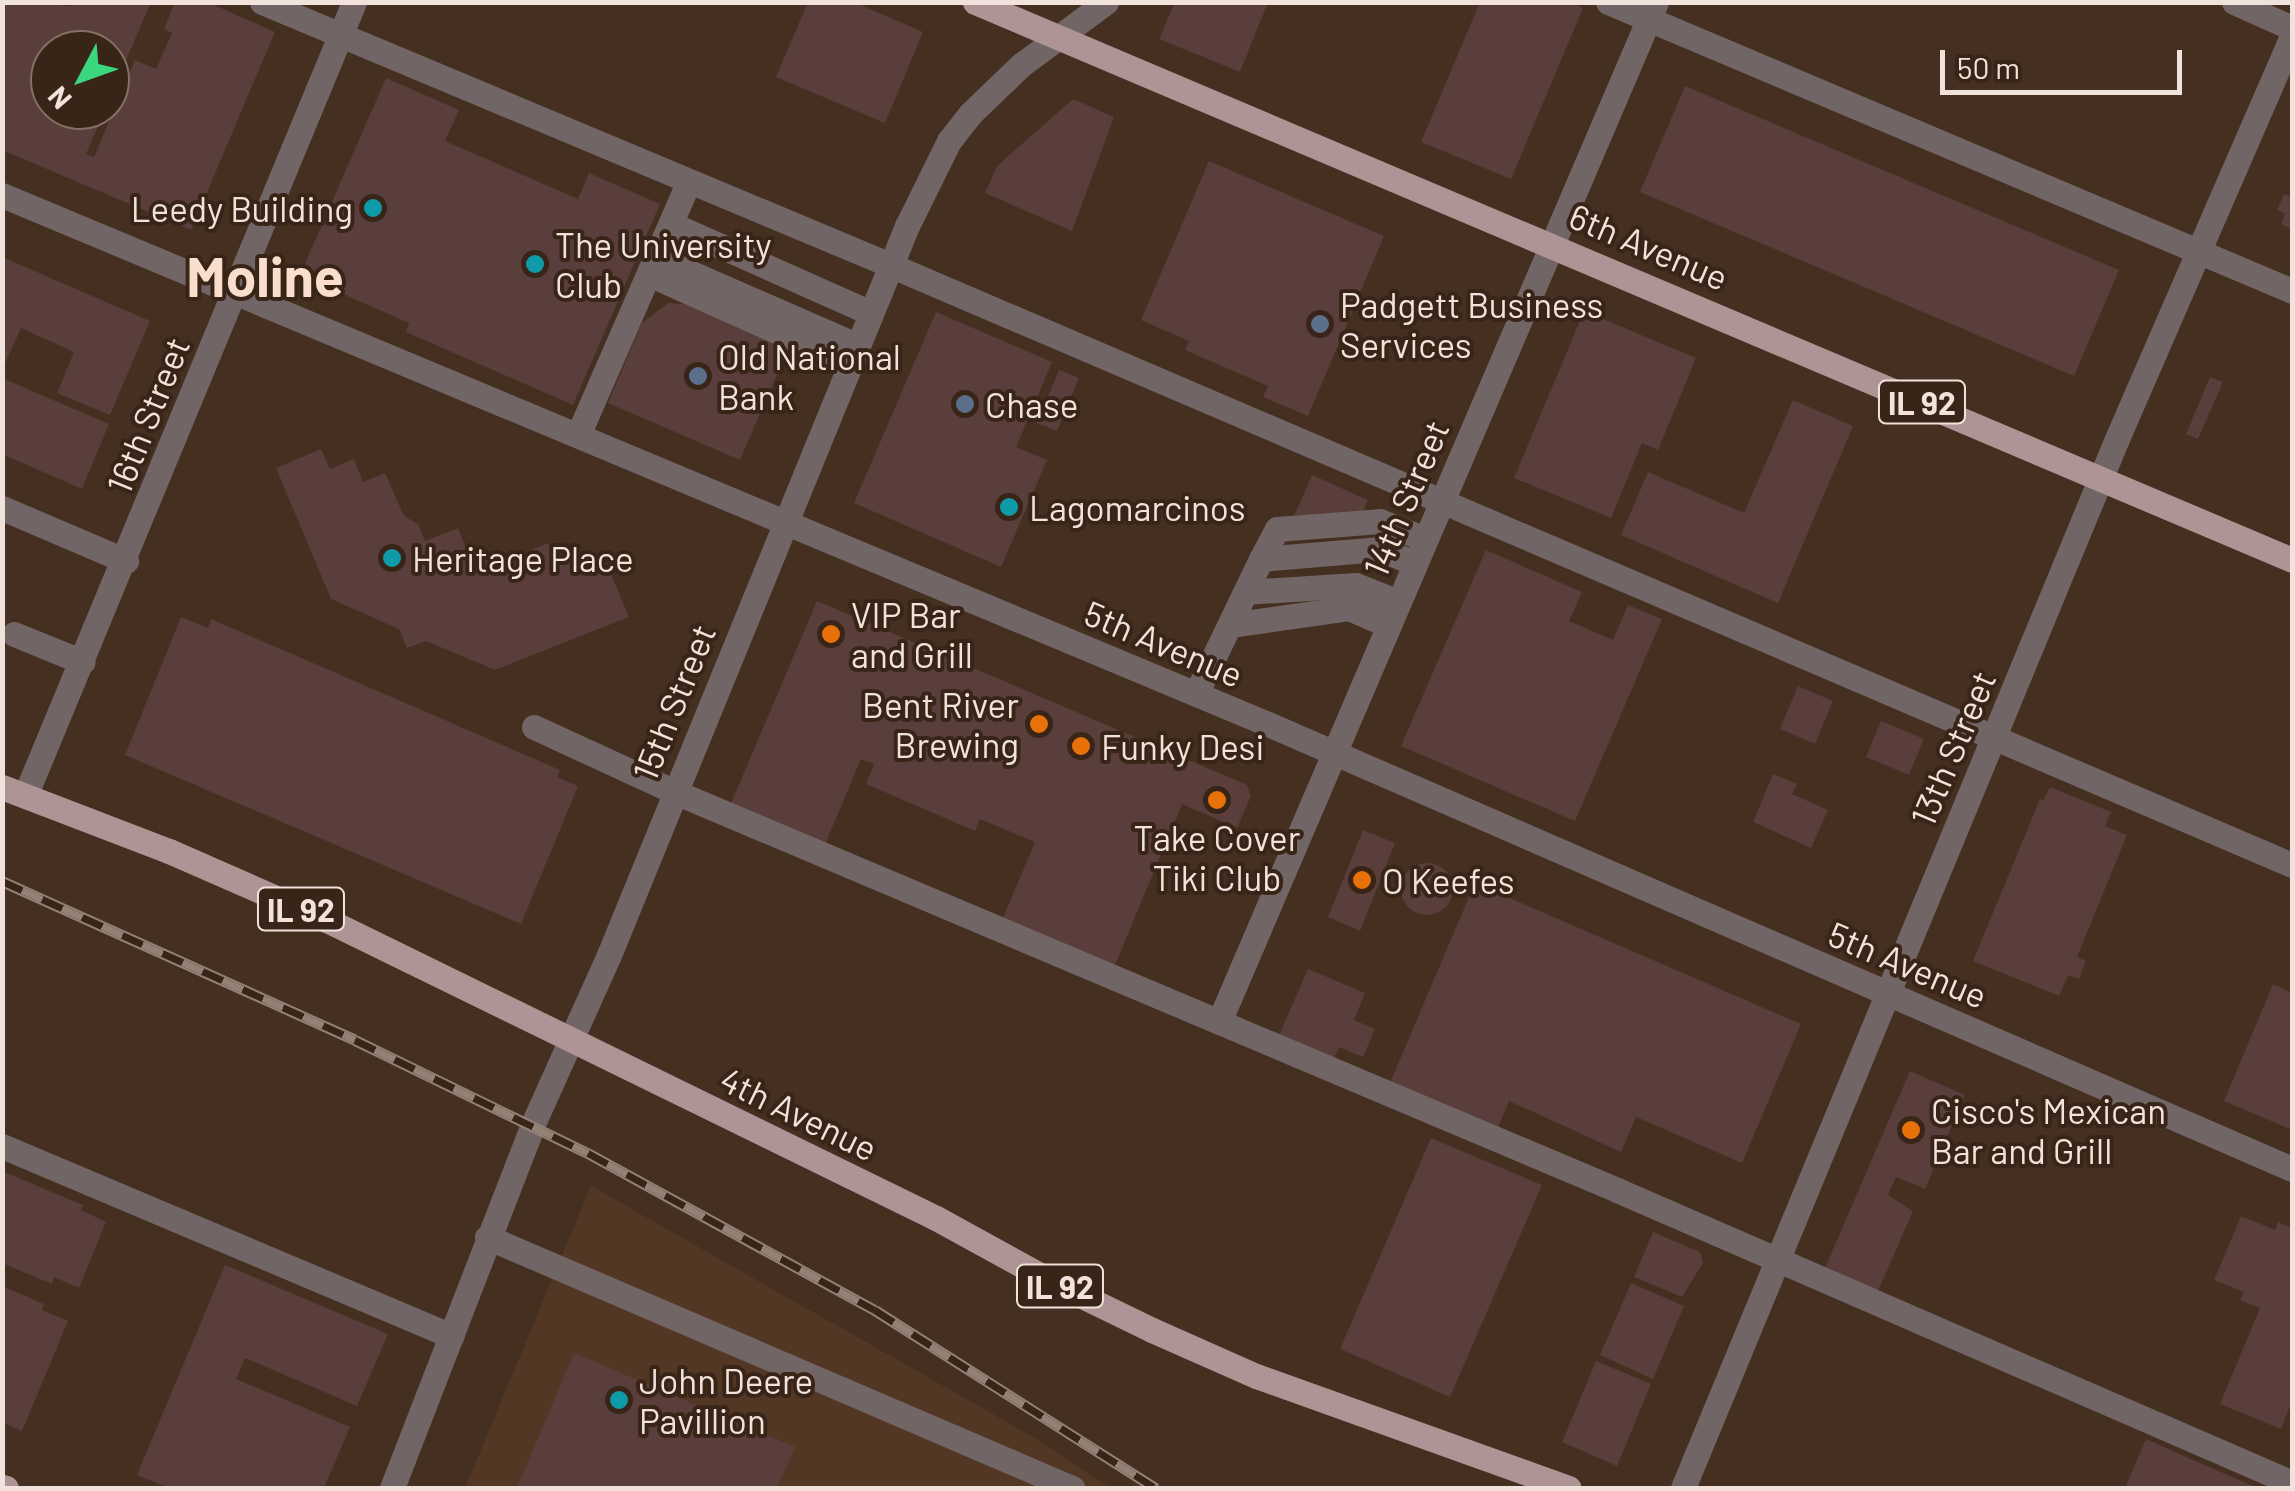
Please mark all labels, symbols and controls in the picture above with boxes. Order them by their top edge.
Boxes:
north arrow [30,30,130,130]
scale bar [1945,30,2188,92]
text: 50 m [1957,49,2020,85]
text: N [40,80,78,117]
place label: Leedy Building [131,187,353,229]
street label: 6th Avenue [1564,194,1734,298]
marker: Leedy Building [362,197,384,219]
place label: The University Club [555,223,772,305]
district label: Moline [186,243,344,309]
marker: The University Club [524,253,546,275]
place label: Padgett Business Services [1340,283,1603,365]
marker: Padgett Business Services [1309,313,1331,335]
street label: 16th Street [97,331,197,499]
place label: Old National Bank [718,335,901,417]
marker: Old National Bank [687,365,709,387]
road number: IL 92 [1877,375,1967,429]
place label: Chase [985,383,1078,425]
marker: Chase [954,393,976,415]
street label: 14th Street [1353,414,1457,582]
place label: Lagomarcinos [1029,486,1246,528]
marker: Lagomarcinos [998,496,1020,518]
place label: Heritage Place [412,537,634,579]
marker: Heritage Place [381,547,403,569]
street label: 5th Avenue [1079,591,1249,695]
place label: VIP Bar and Grill [851,593,973,675]
street label: 15th Street [623,618,723,786]
marker: VIP Bar and Grill [820,623,842,645]
street label: 13th Street [1901,664,2003,832]
place label: Bent River Brewing [862,683,1019,765]
marker: Bent River Brewing [1028,713,1050,735]
place label: Funky Desi [1101,725,1264,767]
marker: Funky Desi [1070,735,1092,757]
marker: Take Cover Tiki Club [1206,789,1228,811]
place label: Take Cover Tiki Club [1134,816,1300,898]
place label: O Keefes [1382,859,1515,901]
marker: O Keefes [1351,869,1373,891]
road number: IL 92 [256,882,346,936]
street label: 5th Avenue [1823,912,1993,1016]
street label: 4th Avenue [714,1057,884,1169]
place label: Cisco's Mexican Bar and Grill [1931,1089,2166,1171]
marker: Cisco's Mexican Bar and Grill [1900,1119,1922,1141]
road number: IL 92 [1015,1259,1105,1313]
place label: John Deere Pavillion [639,1359,813,1441]
marker: John Deere Pavillion [608,1389,630,1411]

